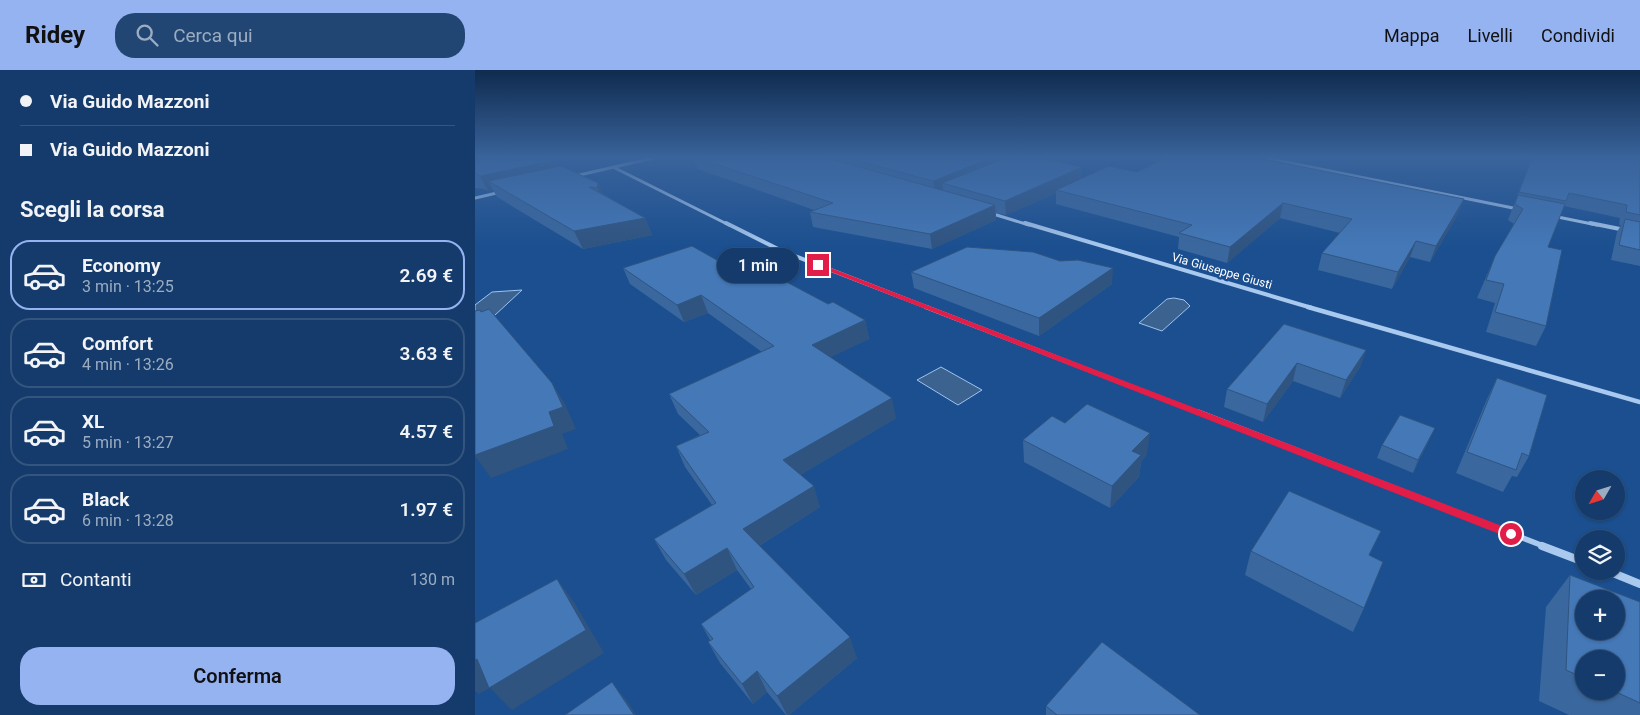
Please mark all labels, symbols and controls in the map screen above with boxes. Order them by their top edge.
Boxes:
search box [115,13,465,58]
text: Ridey [25,21,85,49]
icon: search [133,21,161,49]
text: Cerca qui [173,24,253,47]
text: Mappa [1384,25,1440,46]
text: Livelli [1468,25,1513,46]
text: Condividi [1541,25,1615,46]
text: Via Guido Mazzoni [50,90,210,113]
text: Via Guido Mazzoni [50,138,210,161]
text: Scegli la corsa [20,197,165,222]
callout: 1 min [718,248,801,282]
street label: Via Giuseppe Giusti [1170,250,1274,292]
icon: car [22,253,67,298]
text: Economy [82,254,161,277]
route end [807,254,829,276]
text: 1 min [738,256,778,275]
text: 2.69 € [399,264,453,287]
text: 3 min · 13:25 [82,277,174,296]
icon: car [22,331,67,376]
text: Comfort [82,332,153,355]
text: 3.63 € [399,342,453,365]
text: 4 min · 13:26 [82,355,174,374]
icon: car [22,409,67,454]
text: XL [82,410,104,433]
text: 4.57 € [399,420,453,443]
text: 5 min · 13:27 [82,433,174,452]
north arrow [1575,470,1625,520]
map controls [1575,470,1625,700]
icon: car [22,487,67,532]
text: Black [82,488,129,511]
text: 1.97 € [399,498,453,521]
text: 6 min · 13:28 [82,511,174,530]
route start [1500,523,1522,545]
button: layers [1575,530,1625,580]
icon: cash [20,566,48,594]
text: Contanti [60,568,132,591]
text: 130 m [410,570,455,589]
button: + [1575,590,1625,640]
button: Conferma [20,647,455,705]
button: − [1575,650,1625,700]

